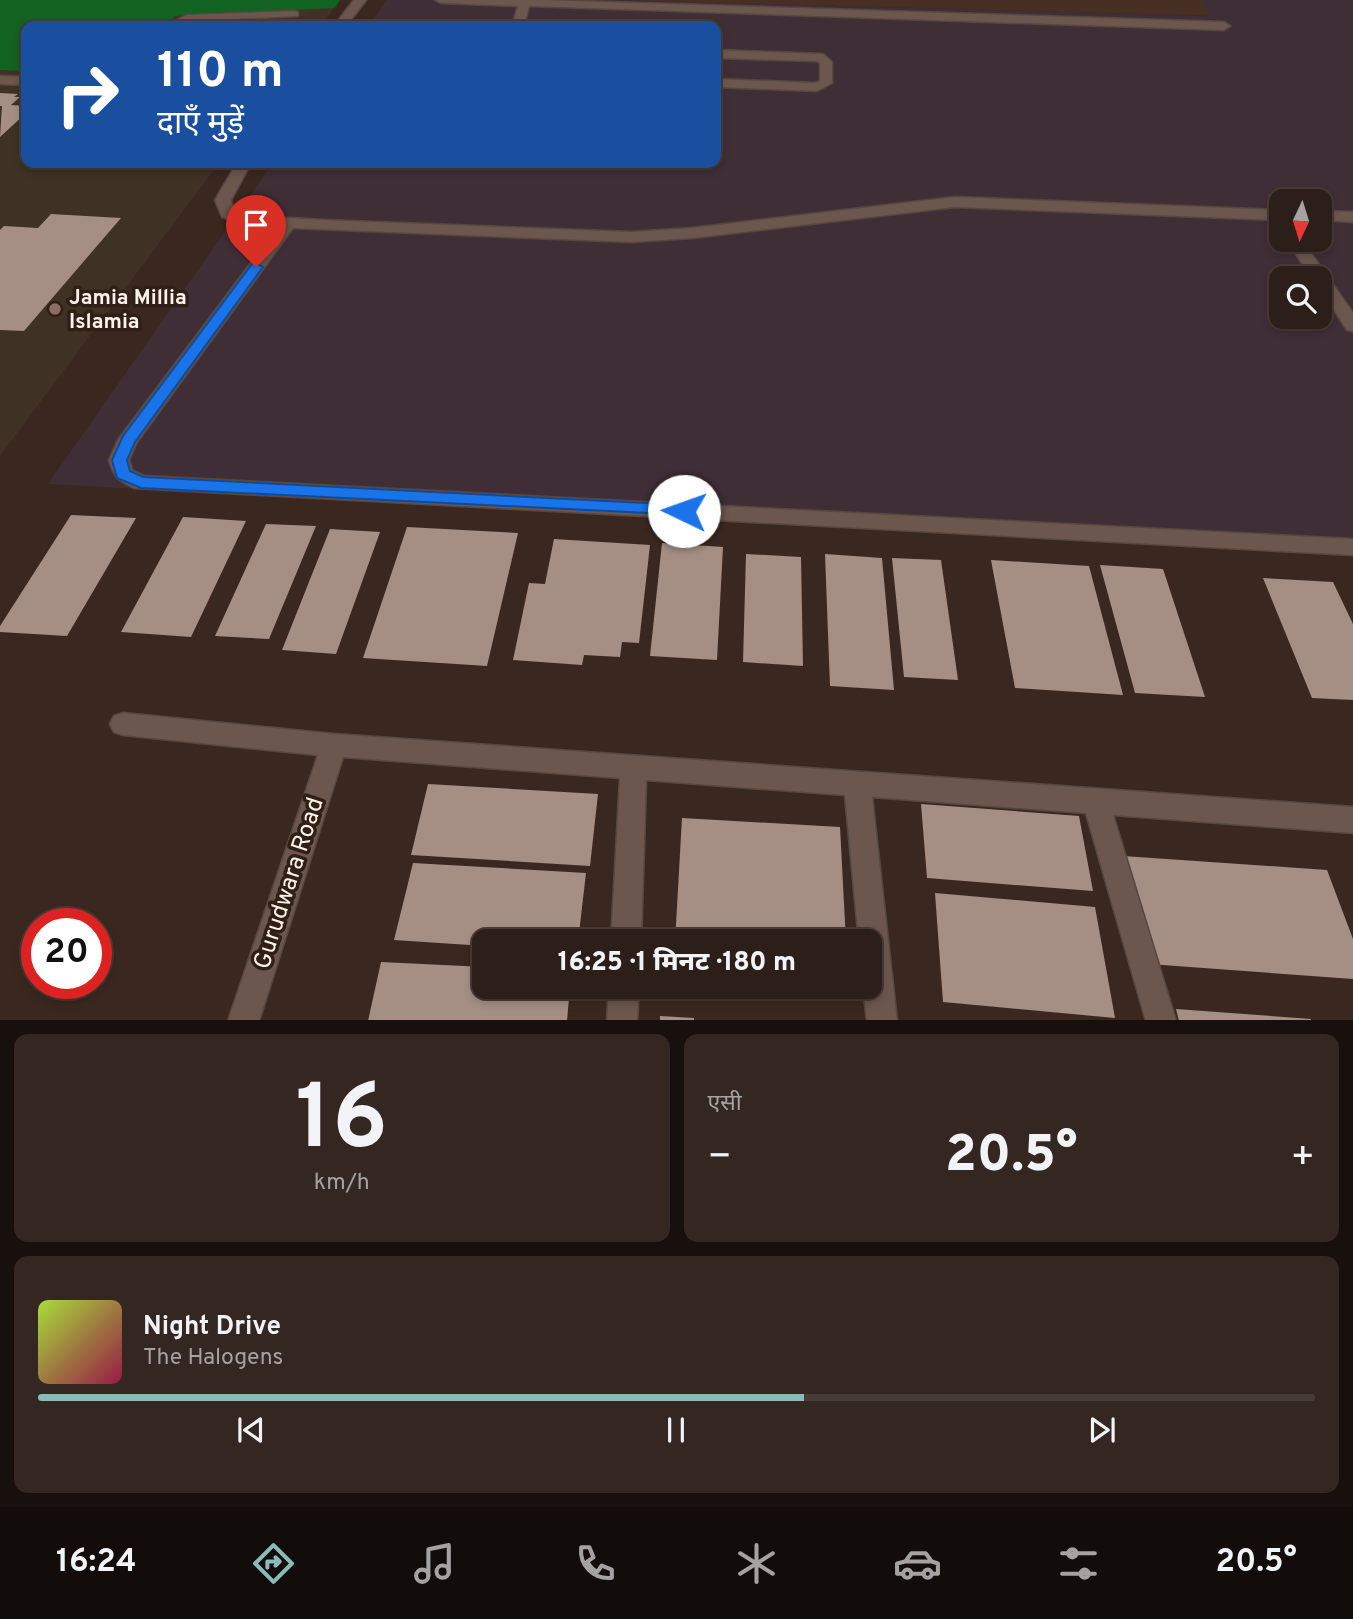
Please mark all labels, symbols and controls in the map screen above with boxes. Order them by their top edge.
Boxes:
text: 110 m [157,43,284,105]
icon: right [42,49,133,140]
text: दाएँ मुड़ें [157,105,244,145]
north arrow [1269,189,1332,252]
map controls [1269,189,1332,329]
pin [226,195,286,267]
icon: arrive [237,206,275,244]
button: search [1269,266,1332,329]
place label: Jamia Millia Islamia [69,285,187,336]
marker: Jamia Millia Islamia [47,301,63,317]
position arrow [647,474,721,548]
street label: Gurudwara Road [248,794,332,973]
speed limit sign: 20 [21,908,112,999]
text: 16:25 · 1 मिनट · 180 m [558,947,796,980]
text: 16 [296,1066,388,1181]
text: एसी [708,1090,742,1119]
text: 20.5° [945,1124,1078,1190]
text: − [708,1134,732,1183]
text: + [1290,1134,1315,1183]
text: km/h [314,1169,370,1198]
text: Night Drive [143,1311,281,1344]
text: The Halogens [143,1344,283,1373]
icon: previous [232,1411,270,1449]
icon: pause [657,1411,695,1449]
icon: next [1083,1411,1121,1449]
icon: directions [249,1539,298,1588]
icon: music [410,1539,459,1588]
icon: phone [571,1539,620,1588]
icon: climate [732,1539,781,1588]
icon: car [893,1539,942,1588]
icon: filters [1054,1539,1103,1588]
text: 16:24 [56,1543,136,1583]
text: 20.5° [1216,1543,1297,1583]

